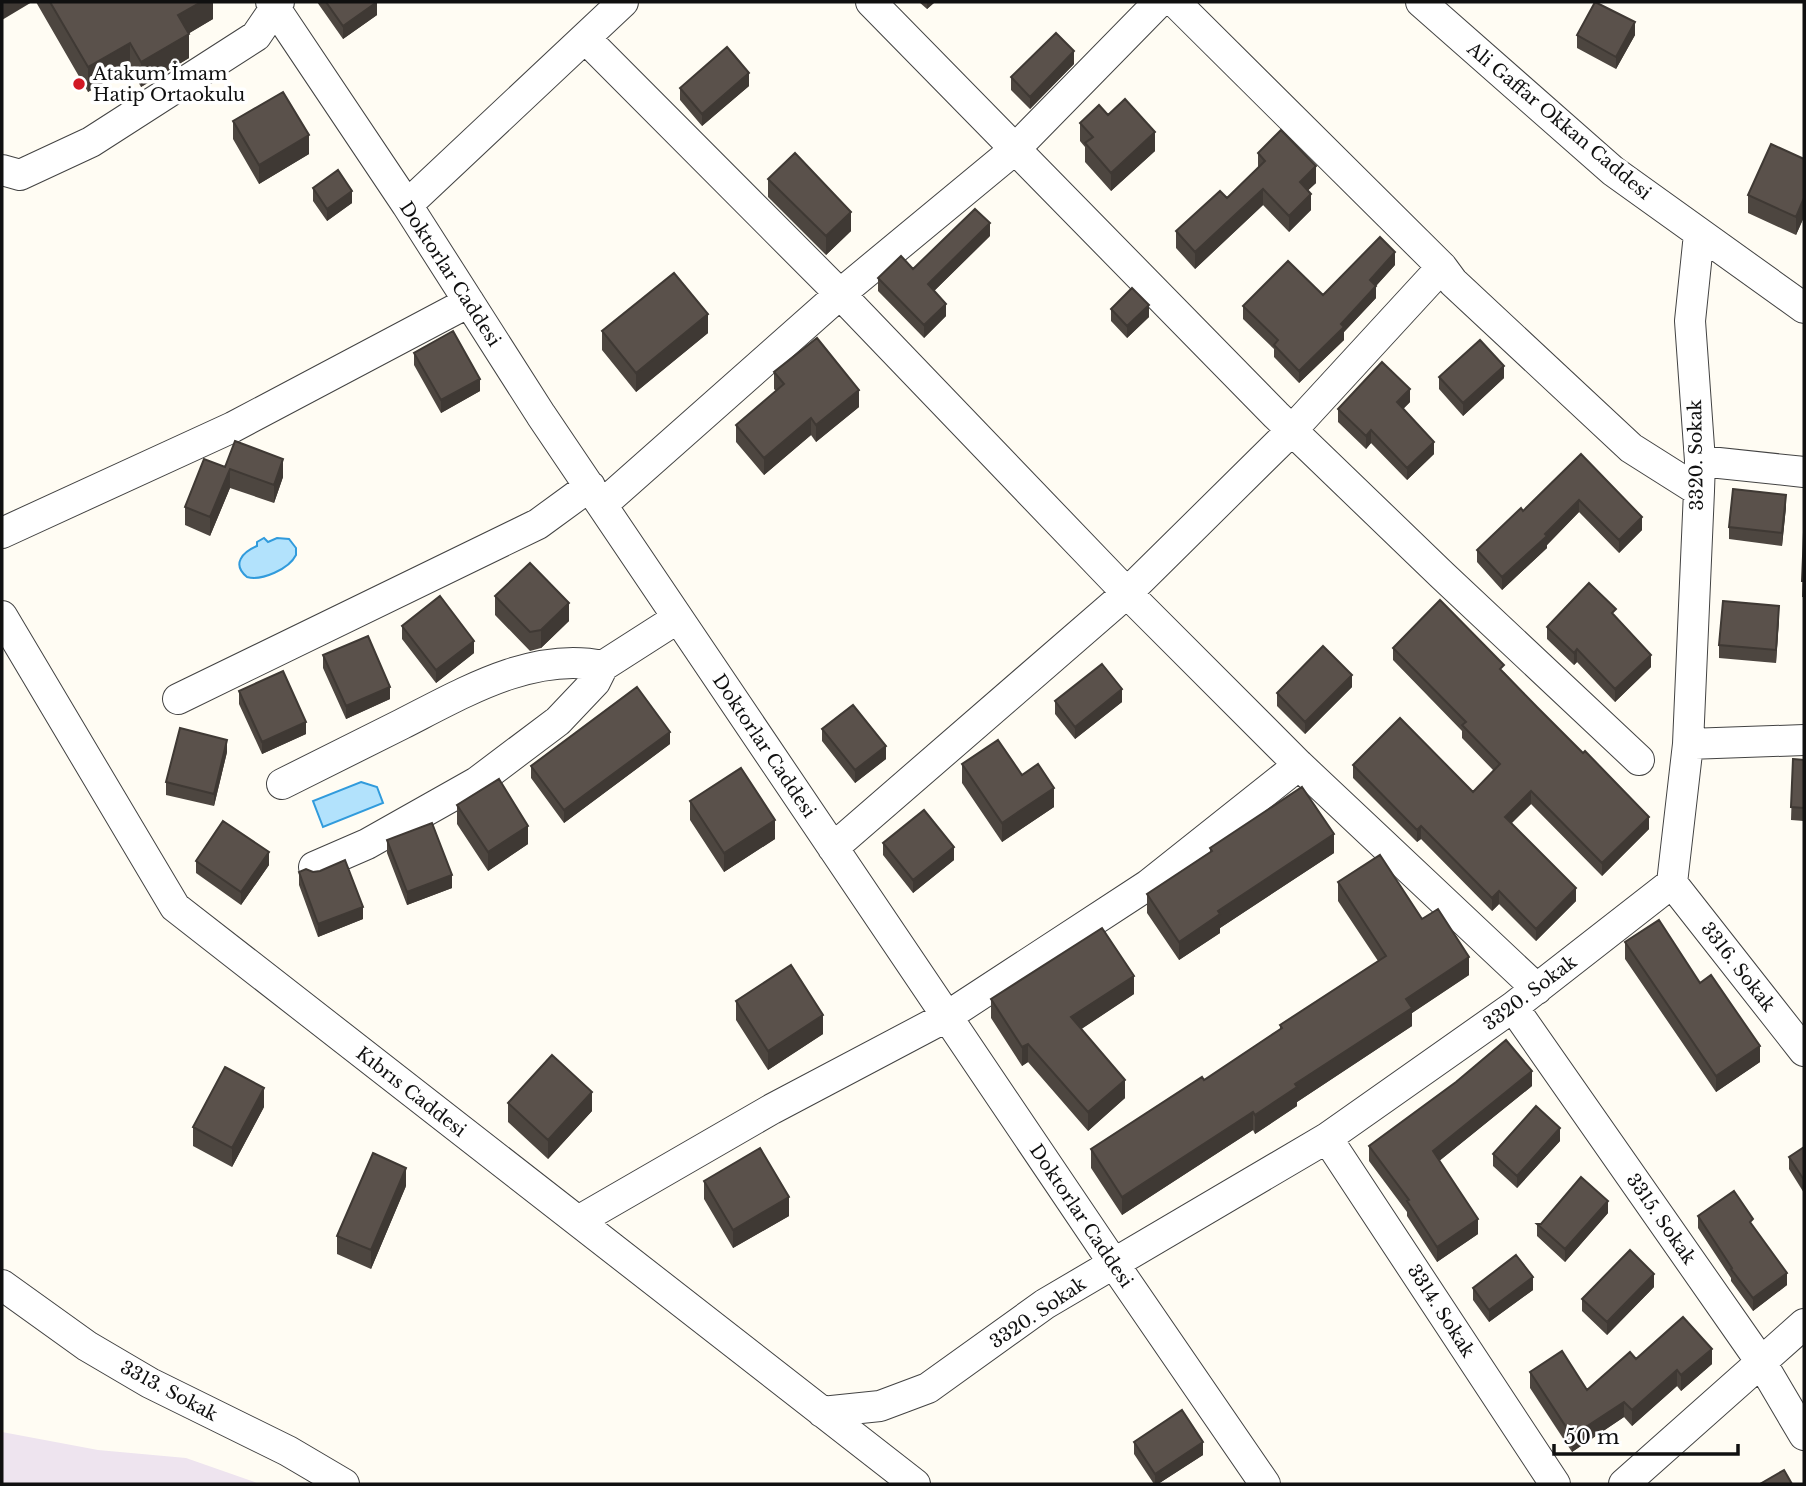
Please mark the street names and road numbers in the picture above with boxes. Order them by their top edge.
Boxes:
street label: Ali Gaffar Okkan Caddesi [1462,37,1655,204]
street label: Doktorlar Caddesi [395,197,505,351]
street label: 3320. Sokak [1684,399,1708,511]
street label: Doktorlar Caddesi [708,670,820,822]
street label: 3316. Sokak [1696,918,1780,1016]
street label: 3320. Sokak [1479,951,1581,1035]
street label: Kıbrıs Caddesi [352,1042,470,1142]
street label: Doktorlar Caddesi [1025,1140,1137,1292]
street label: 3315. Sokak [1622,1169,1700,1269]
street label: 3314. Sokak [1403,1260,1479,1362]
street label: 3320. Sokak [986,1273,1090,1353]
street label: 3313. Sokak [117,1356,221,1426]

